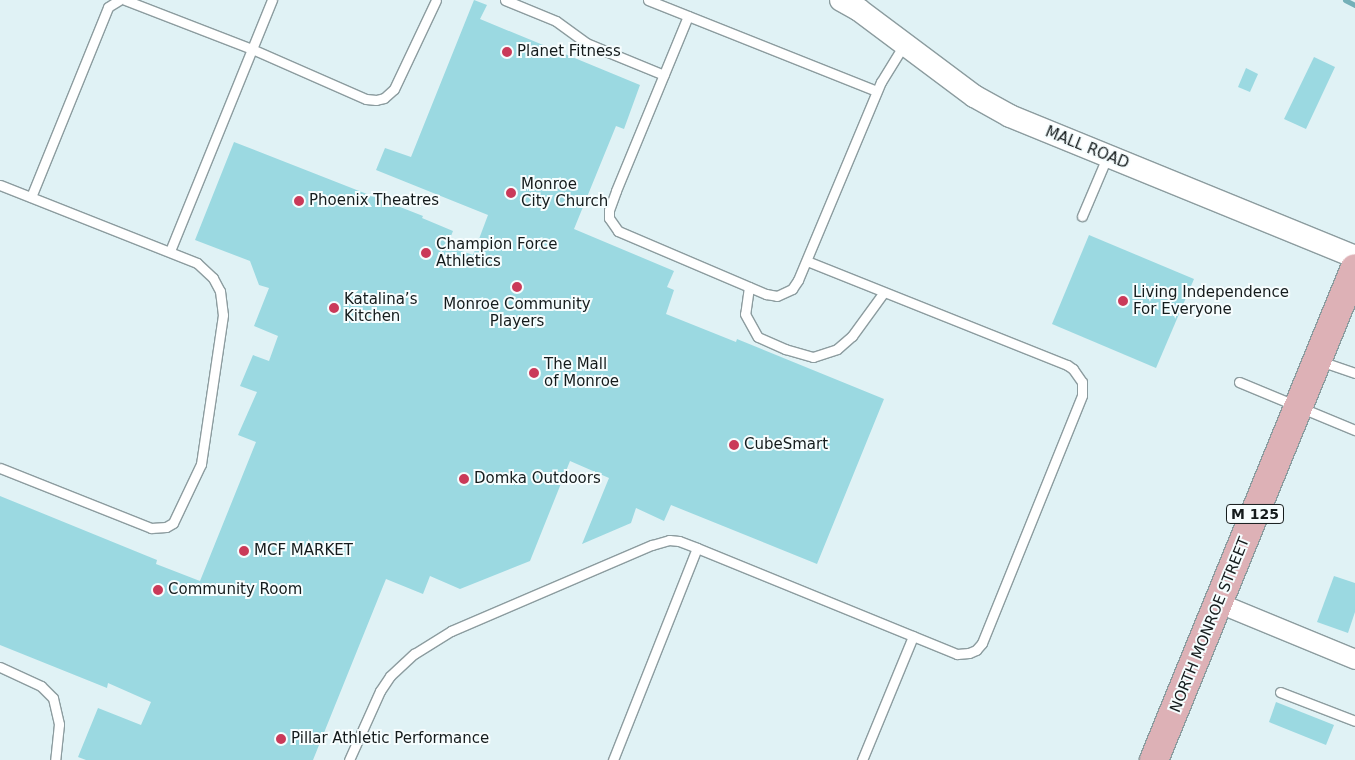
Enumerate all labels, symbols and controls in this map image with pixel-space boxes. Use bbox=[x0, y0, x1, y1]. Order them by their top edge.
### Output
place label: Planet Fitness bbox=[517, 43, 621, 61]
marker: Planet Fitness bbox=[501, 46, 513, 58]
street label: MALL ROAD bbox=[1043, 123, 1131, 173]
place label: Monroe City Church bbox=[521, 175, 608, 210]
marker: Monroe City Church bbox=[505, 187, 517, 199]
place label: Phoenix Theatres bbox=[309, 192, 439, 210]
marker: Phoenix Theatres bbox=[293, 195, 305, 207]
place label: Champion Force Athletics bbox=[436, 235, 558, 270]
marker: Champion Force Athletics bbox=[420, 247, 432, 259]
marker: Monroe Community Players bbox=[511, 281, 523, 293]
place label: Living Independence For Everyone bbox=[1133, 283, 1289, 318]
place label: Katalina’s Kitchen bbox=[344, 290, 417, 325]
place label: Monroe Community Players bbox=[443, 295, 591, 330]
marker: Living Independence For Everyone bbox=[1117, 295, 1129, 307]
marker: Katalina’s Kitchen bbox=[328, 302, 340, 314]
place label: The Mall of Monroe bbox=[544, 355, 619, 390]
marker: The Mall of Monroe bbox=[528, 367, 540, 379]
place label: CubeSmart bbox=[744, 436, 828, 454]
marker: CubeSmart bbox=[728, 439, 740, 451]
place label: Domka Outdoors bbox=[474, 470, 601, 488]
marker: Domka Outdoors bbox=[458, 473, 470, 485]
road number: M 125 bbox=[1225, 502, 1285, 526]
street label: NORTH MONROE STREET bbox=[1167, 535, 1253, 715]
place label: MCF MARKET bbox=[254, 542, 353, 560]
marker: MCF MARKET bbox=[238, 545, 250, 557]
place label: Community Room bbox=[168, 581, 302, 599]
marker: Community Room bbox=[152, 584, 164, 596]
place label: Pillar Athletic Performance bbox=[291, 730, 489, 748]
marker: Pillar Athletic Performance bbox=[275, 733, 287, 745]

